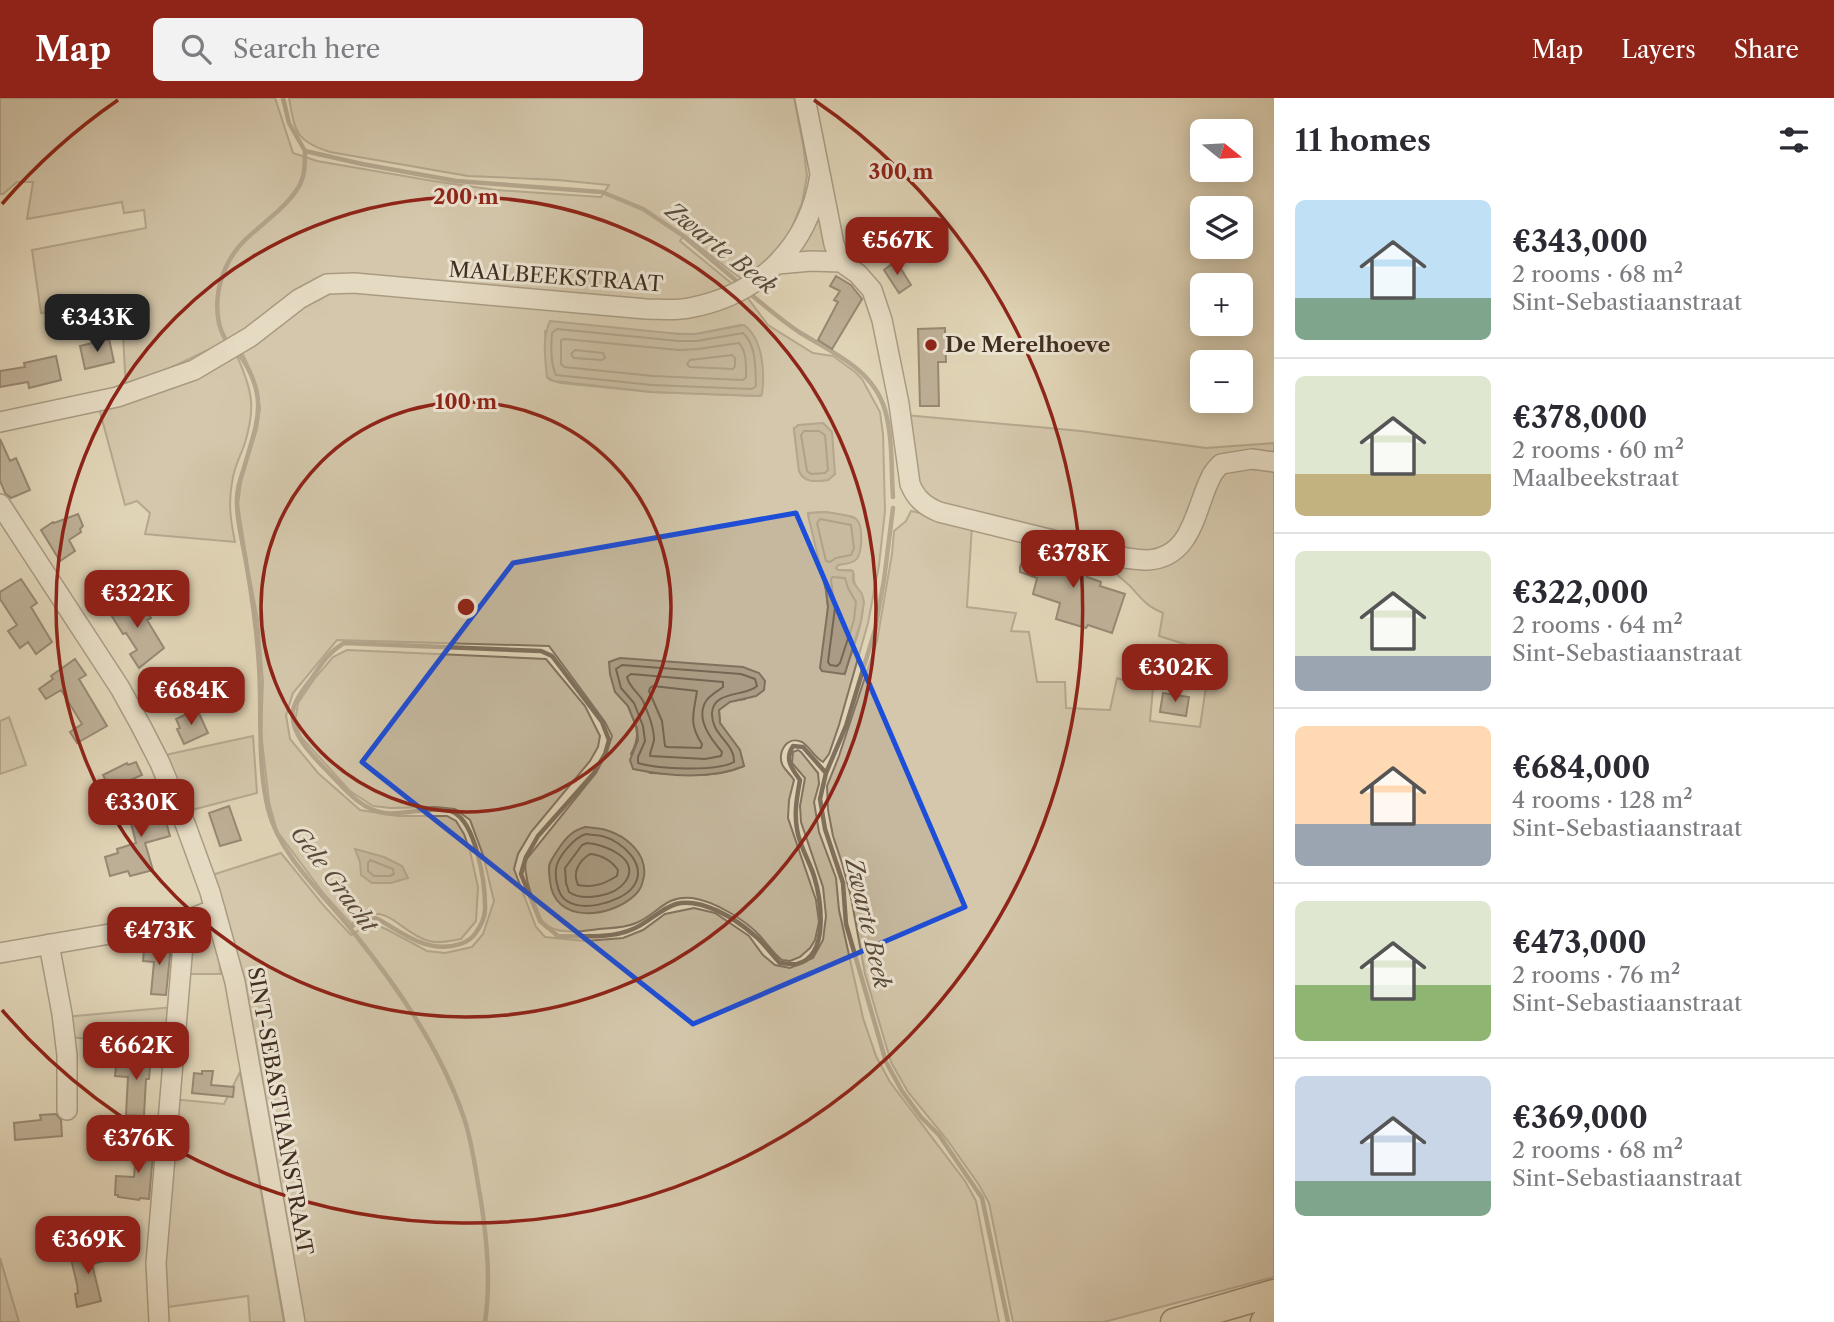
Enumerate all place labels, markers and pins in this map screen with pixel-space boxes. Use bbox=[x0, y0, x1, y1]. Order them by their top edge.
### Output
pin: €567K bbox=[848, 218, 946, 277]
pin: €343K bbox=[48, 294, 146, 354]
place label: De Merelhoeve bbox=[945, 332, 1110, 357]
marker: De Merelhoeve bbox=[923, 337, 939, 353]
pin: €378K bbox=[1024, 531, 1122, 590]
pin: €322K bbox=[88, 570, 186, 630]
centre of rings bbox=[454, 595, 478, 619]
pin: €302K bbox=[1126, 644, 1224, 704]
pin: €684K bbox=[142, 668, 240, 727]
pin: €330K bbox=[92, 780, 190, 839]
pin: €473K bbox=[110, 908, 208, 967]
pin: €662K bbox=[87, 1023, 185, 1082]
pin: €376K bbox=[89, 1116, 187, 1175]
pin: €369K bbox=[39, 1216, 137, 1276]

